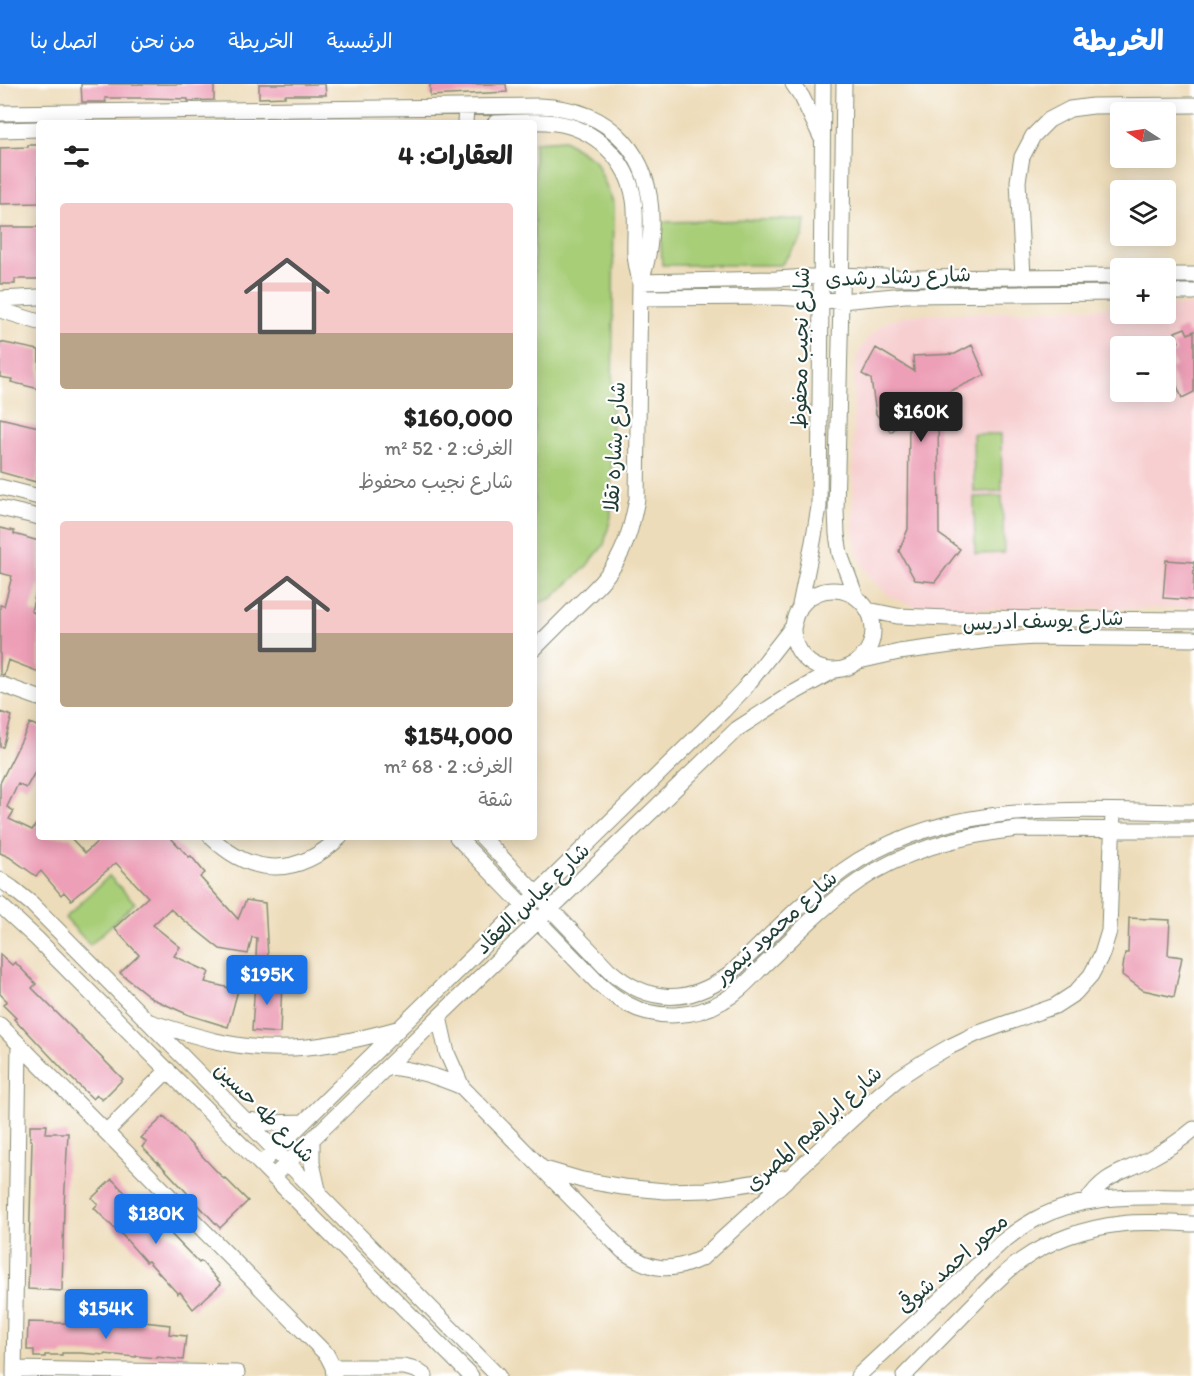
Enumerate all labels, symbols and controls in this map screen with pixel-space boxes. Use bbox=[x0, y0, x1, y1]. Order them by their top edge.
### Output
text: الخريطة bbox=[1073, 23, 1164, 57]
text: اتصل بنا bbox=[30, 28, 98, 53]
text: من نحن bbox=[131, 28, 195, 53]
text: الخريطة bbox=[228, 28, 294, 53]
text: الرئيسية bbox=[327, 28, 393, 53]
north arrow bbox=[1110, 102, 1176, 168]
map controls bbox=[1110, 102, 1176, 402]
text: العقارات: 4 bbox=[398, 139, 513, 171]
icon: filters bbox=[60, 140, 93, 173]
button: layers bbox=[1110, 180, 1176, 246]
icon: home bbox=[233, 242, 341, 350]
button: + bbox=[1110, 258, 1176, 324]
street label: شارع رشاد رشدى bbox=[825, 261, 971, 294]
street label: شارع نجيب محفوظ bbox=[786, 267, 817, 429]
button: − bbox=[1110, 336, 1176, 402]
street label: شارع بشاره تقلا bbox=[598, 381, 633, 513]
pin: $160K bbox=[879, 392, 963, 443]
text: $160K bbox=[893, 399, 949, 423]
text: $160,000 bbox=[404, 401, 513, 433]
text: الغرف: 2 · 52 m² bbox=[385, 436, 513, 460]
text: شارع نجيب محفوظ bbox=[358, 469, 513, 493]
icon: home bbox=[233, 560, 341, 668]
street label: شارع يوسف ادريس bbox=[962, 605, 1124, 638]
text: $154,000 bbox=[404, 719, 513, 751]
text: الغرف: 2 · 68 m² bbox=[384, 754, 513, 778]
text: شقة bbox=[478, 787, 513, 811]
street label: شارع عباس العقاد bbox=[470, 837, 596, 961]
street label: شارع محمود تيمور bbox=[707, 865, 844, 992]
pin: $195K bbox=[225, 955, 309, 1006]
text: $195K bbox=[240, 962, 294, 986]
street label: شارع طه حسين bbox=[207, 1057, 320, 1170]
street label: شارع ابراهيم المصرى bbox=[739, 1060, 889, 1199]
pin: $180K bbox=[114, 1194, 198, 1245]
text: $180K bbox=[128, 1201, 184, 1225]
street label: محور احمد شوقى bbox=[891, 1208, 1013, 1319]
pin: $154K bbox=[64, 1289, 148, 1340]
text: $154K bbox=[79, 1296, 133, 1320]

